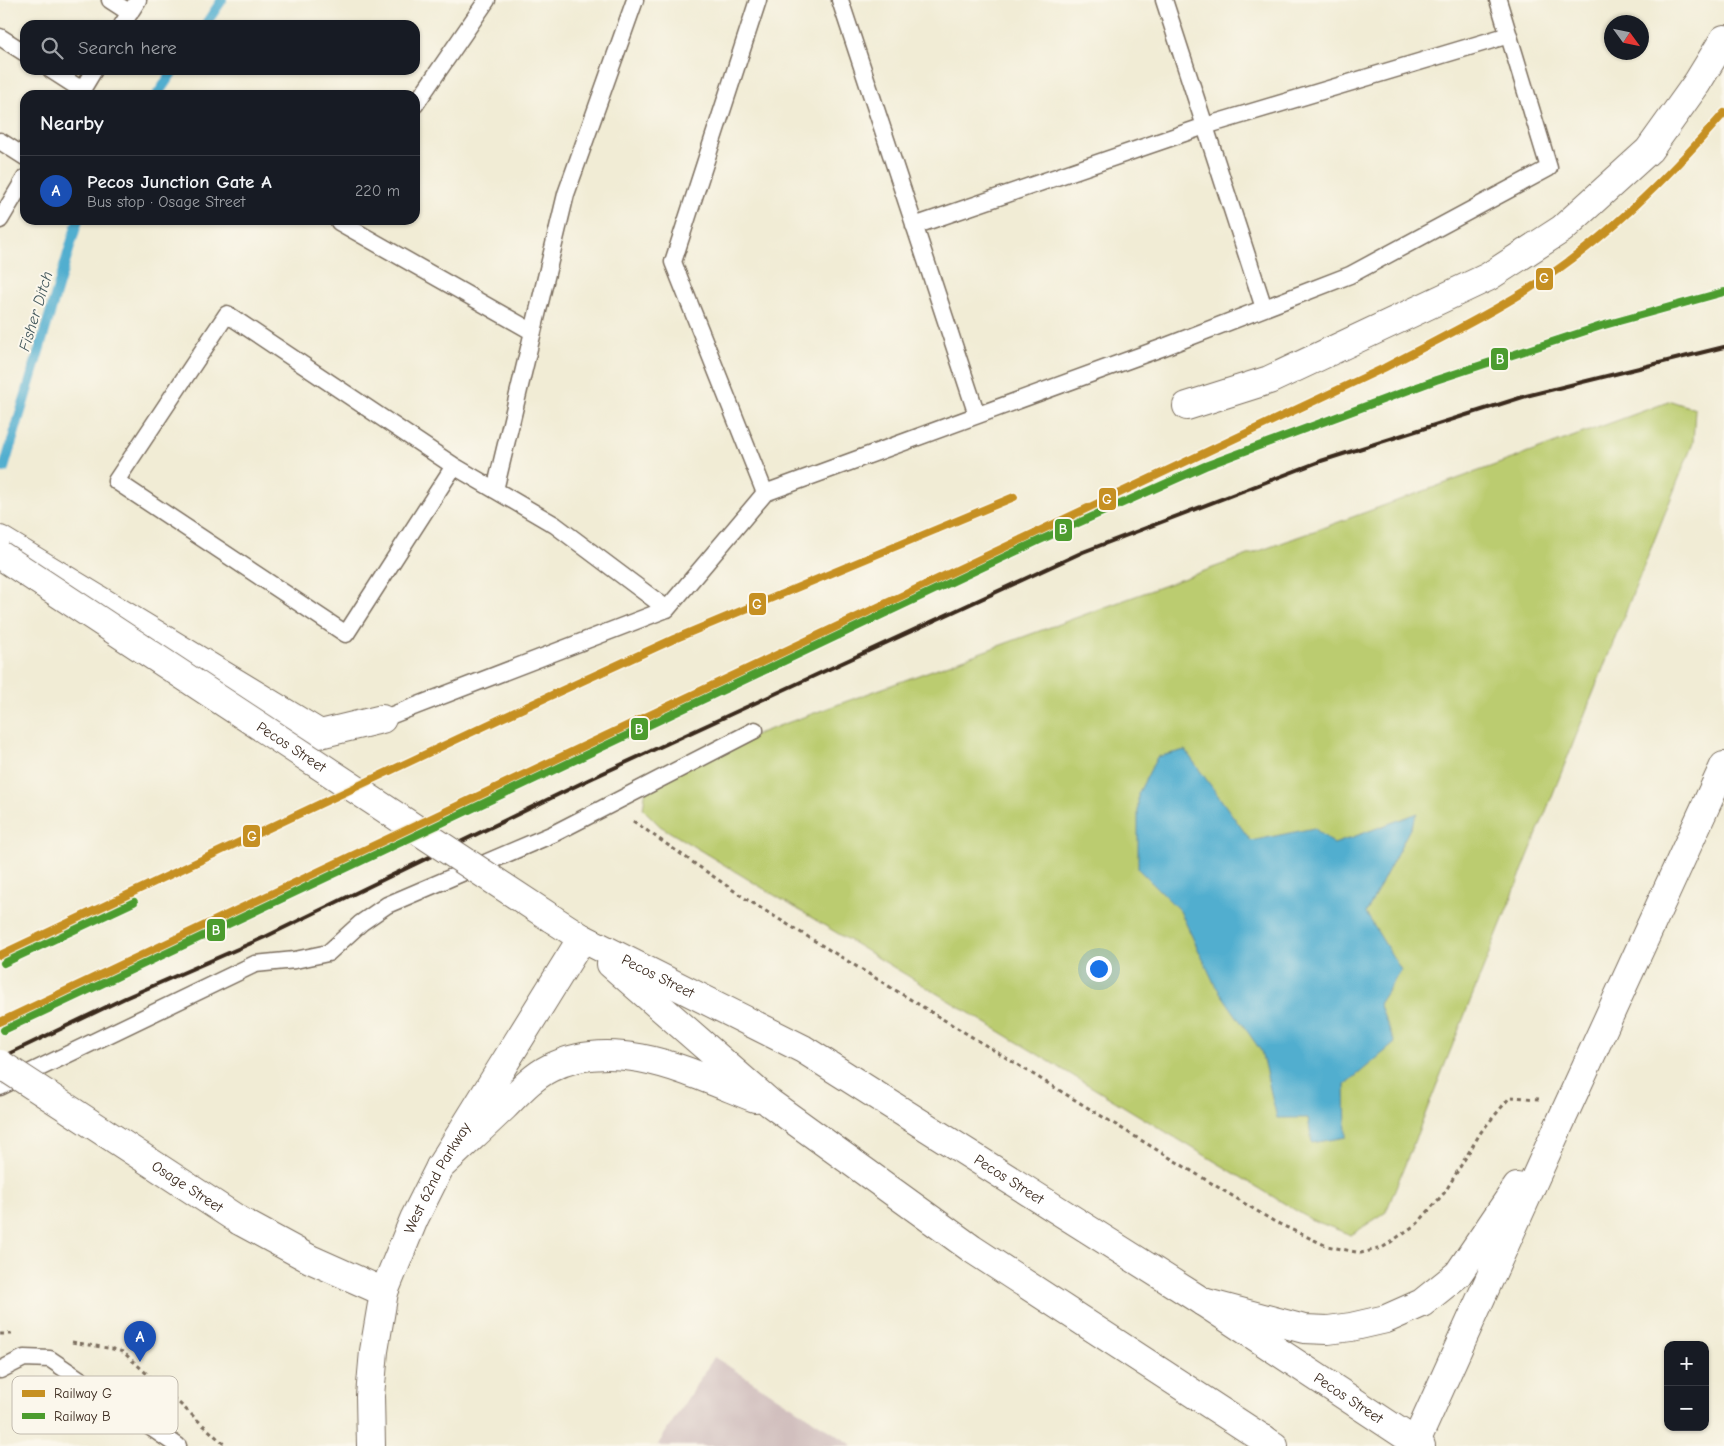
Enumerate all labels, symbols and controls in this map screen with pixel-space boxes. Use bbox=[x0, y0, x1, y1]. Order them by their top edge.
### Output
north arrow bbox=[1604, 15, 1649, 60]
search box bbox=[20, 20, 420, 75]
icon: search bbox=[38, 34, 66, 62]
text: Search here bbox=[78, 37, 177, 59]
text: Nearby bbox=[40, 111, 104, 135]
text: Pecos Junction Gate A bbox=[87, 171, 272, 193]
text: A bbox=[52, 182, 60, 200]
text: 220 m bbox=[355, 182, 400, 200]
text: Bus stop · Osage Street bbox=[87, 193, 245, 211]
line badge: G bbox=[1535, 267, 1554, 291]
water label: Fisher Ditch bbox=[15, 269, 57, 353]
text: G bbox=[1539, 270, 1549, 287]
line badge: B bbox=[1490, 347, 1509, 371]
text: B bbox=[1496, 351, 1505, 368]
line badge: G bbox=[1098, 487, 1117, 511]
text: G bbox=[1102, 491, 1112, 508]
line badge: B bbox=[1054, 518, 1073, 542]
text: B bbox=[1059, 521, 1068, 538]
line badge: G bbox=[748, 592, 767, 616]
text: G bbox=[752, 596, 762, 613]
line badge: B bbox=[630, 717, 649, 741]
street label: Pecos Street bbox=[253, 718, 330, 777]
text: B bbox=[635, 721, 644, 738]
line badge: G bbox=[242, 824, 261, 848]
text: G bbox=[247, 828, 257, 845]
line badge: B bbox=[206, 918, 226, 942]
text: B bbox=[212, 922, 221, 939]
street label: Pecos Street bbox=[619, 950, 698, 1002]
your location bbox=[1086, 956, 1112, 982]
street label: West 62nd Parkway bbox=[400, 1119, 475, 1236]
street label: Pecos Street bbox=[971, 1151, 1048, 1208]
street label: Osage Street bbox=[148, 1157, 227, 1217]
pin: A bbox=[124, 1321, 156, 1362]
map controls bbox=[1664, 1341, 1709, 1431]
button: + bbox=[1664, 1341, 1709, 1386]
street label: Pecos Street bbox=[1311, 1369, 1387, 1428]
legend bbox=[12, 1376, 178, 1434]
text: Railway G bbox=[54, 1385, 112, 1402]
button: − bbox=[1664, 1386, 1709, 1431]
text: Railway B bbox=[54, 1408, 111, 1425]

